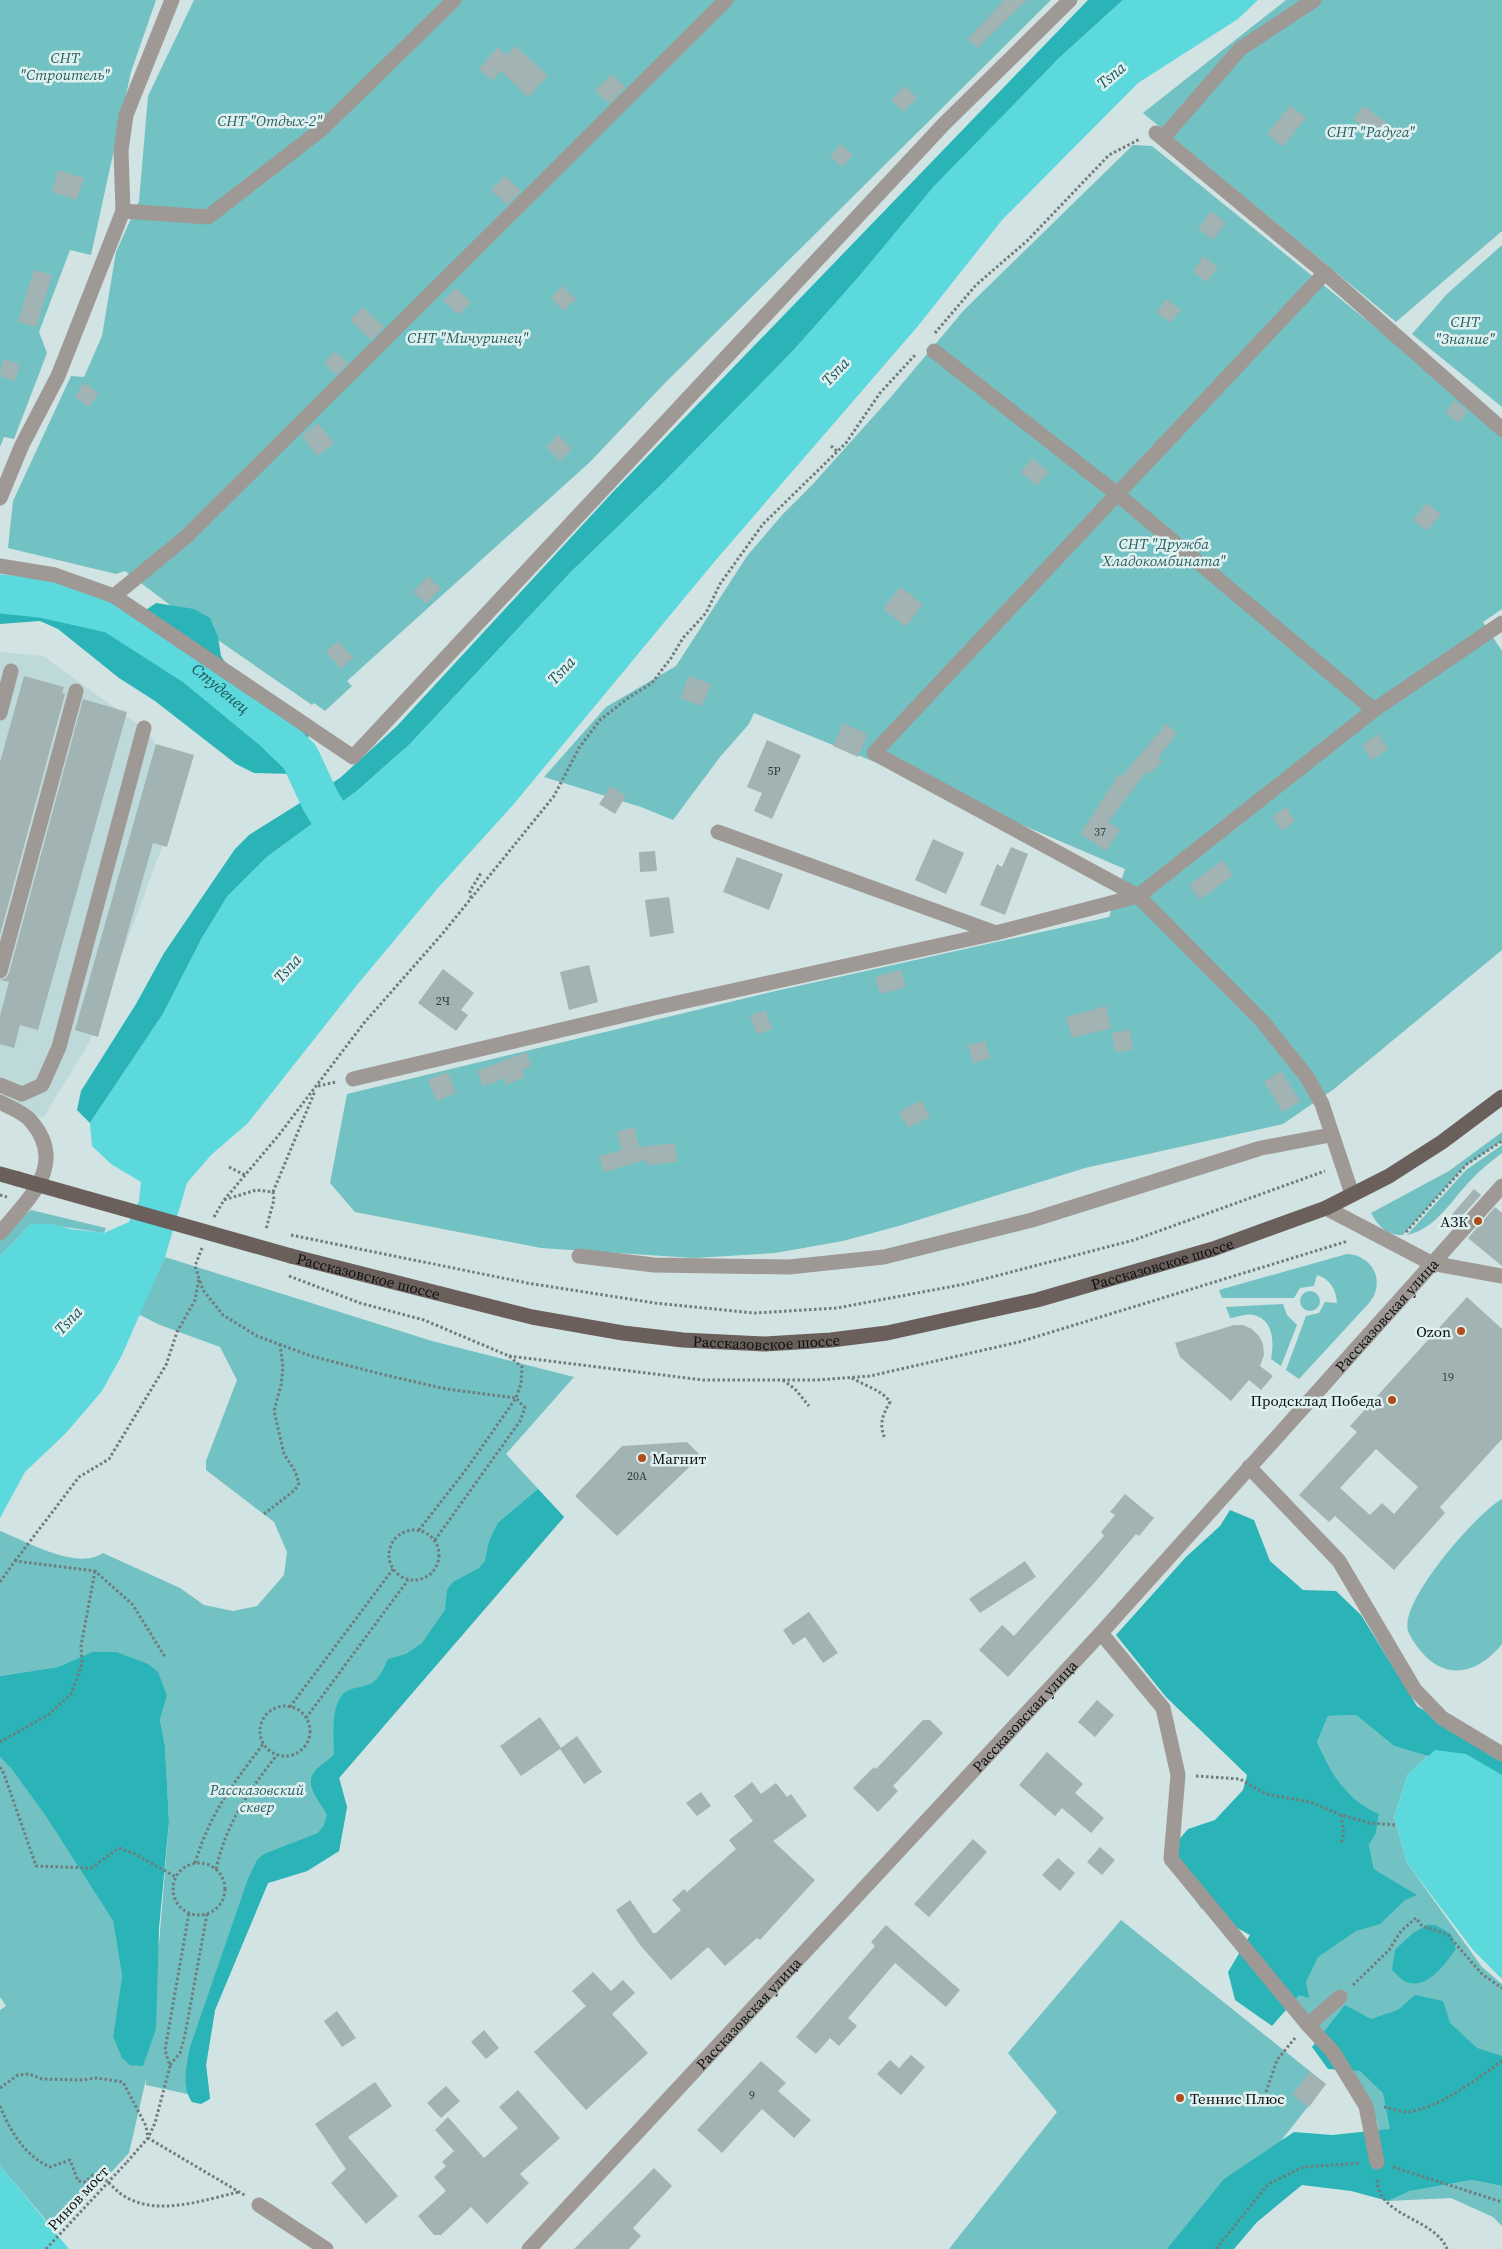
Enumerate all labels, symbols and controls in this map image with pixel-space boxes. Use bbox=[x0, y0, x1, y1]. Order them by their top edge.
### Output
park label: СНТ "Строитель" bbox=[20, 47, 111, 85]
water label: Tsna bbox=[1092, 56, 1131, 94]
park label: СНТ "Отдых-2" bbox=[217, 110, 323, 131]
park label: СНТ "Радуга" bbox=[1327, 121, 1416, 142]
park label: СНТ "Знание" bbox=[1435, 311, 1496, 349]
park label: СНТ "Мичуринец" bbox=[407, 327, 529, 348]
water label: Tsna bbox=[816, 351, 854, 390]
park label: СНТ "Дружба Хладокомбината" bbox=[1101, 533, 1227, 571]
water label: Tsna bbox=[542, 650, 580, 689]
water label: Студенец bbox=[187, 658, 255, 719]
house number: 5Р bbox=[767, 763, 781, 779]
house number: 37 bbox=[1094, 824, 1106, 840]
water label: Tsna bbox=[268, 948, 306, 987]
house number: 2Ч bbox=[436, 993, 450, 1009]
place label: АЗК bbox=[1440, 1211, 1468, 1232]
marker: АЗК bbox=[1472, 1215, 1484, 1227]
street label: Рассказовское шоссе bbox=[1089, 1232, 1236, 1294]
street label: Рассказовское шоссе bbox=[295, 1247, 443, 1304]
street label: Рассказовская улица bbox=[1330, 1253, 1443, 1376]
water label: Tsna bbox=[49, 1300, 87, 1339]
place label: Ozon bbox=[1416, 1321, 1451, 1342]
marker: Ozon bbox=[1455, 1325, 1467, 1337]
street label: Рассказовское шоссе bbox=[692, 1328, 842, 1355]
house number: 19 bbox=[1442, 1369, 1454, 1385]
place label: Продсклад Победа bbox=[1251, 1390, 1382, 1411]
marker: Продсклад Победа bbox=[1386, 1394, 1398, 1406]
place label: Магнит bbox=[652, 1448, 707, 1469]
marker: Магнит bbox=[636, 1452, 648, 1464]
house number: 20А bbox=[627, 1468, 647, 1484]
street label: Рассказовская улица bbox=[967, 1655, 1082, 1776]
park label: Рассказовский сквер bbox=[209, 1779, 305, 1817]
street label: Рассказовская улица bbox=[691, 1952, 806, 2074]
house number: 9 bbox=[749, 2087, 755, 2103]
place label: Теннис Плюс bbox=[1190, 2088, 1285, 2109]
marker: Теннис Плюс bbox=[1174, 2092, 1186, 2104]
street label: Ринов мост bbox=[42, 2161, 114, 2235]

